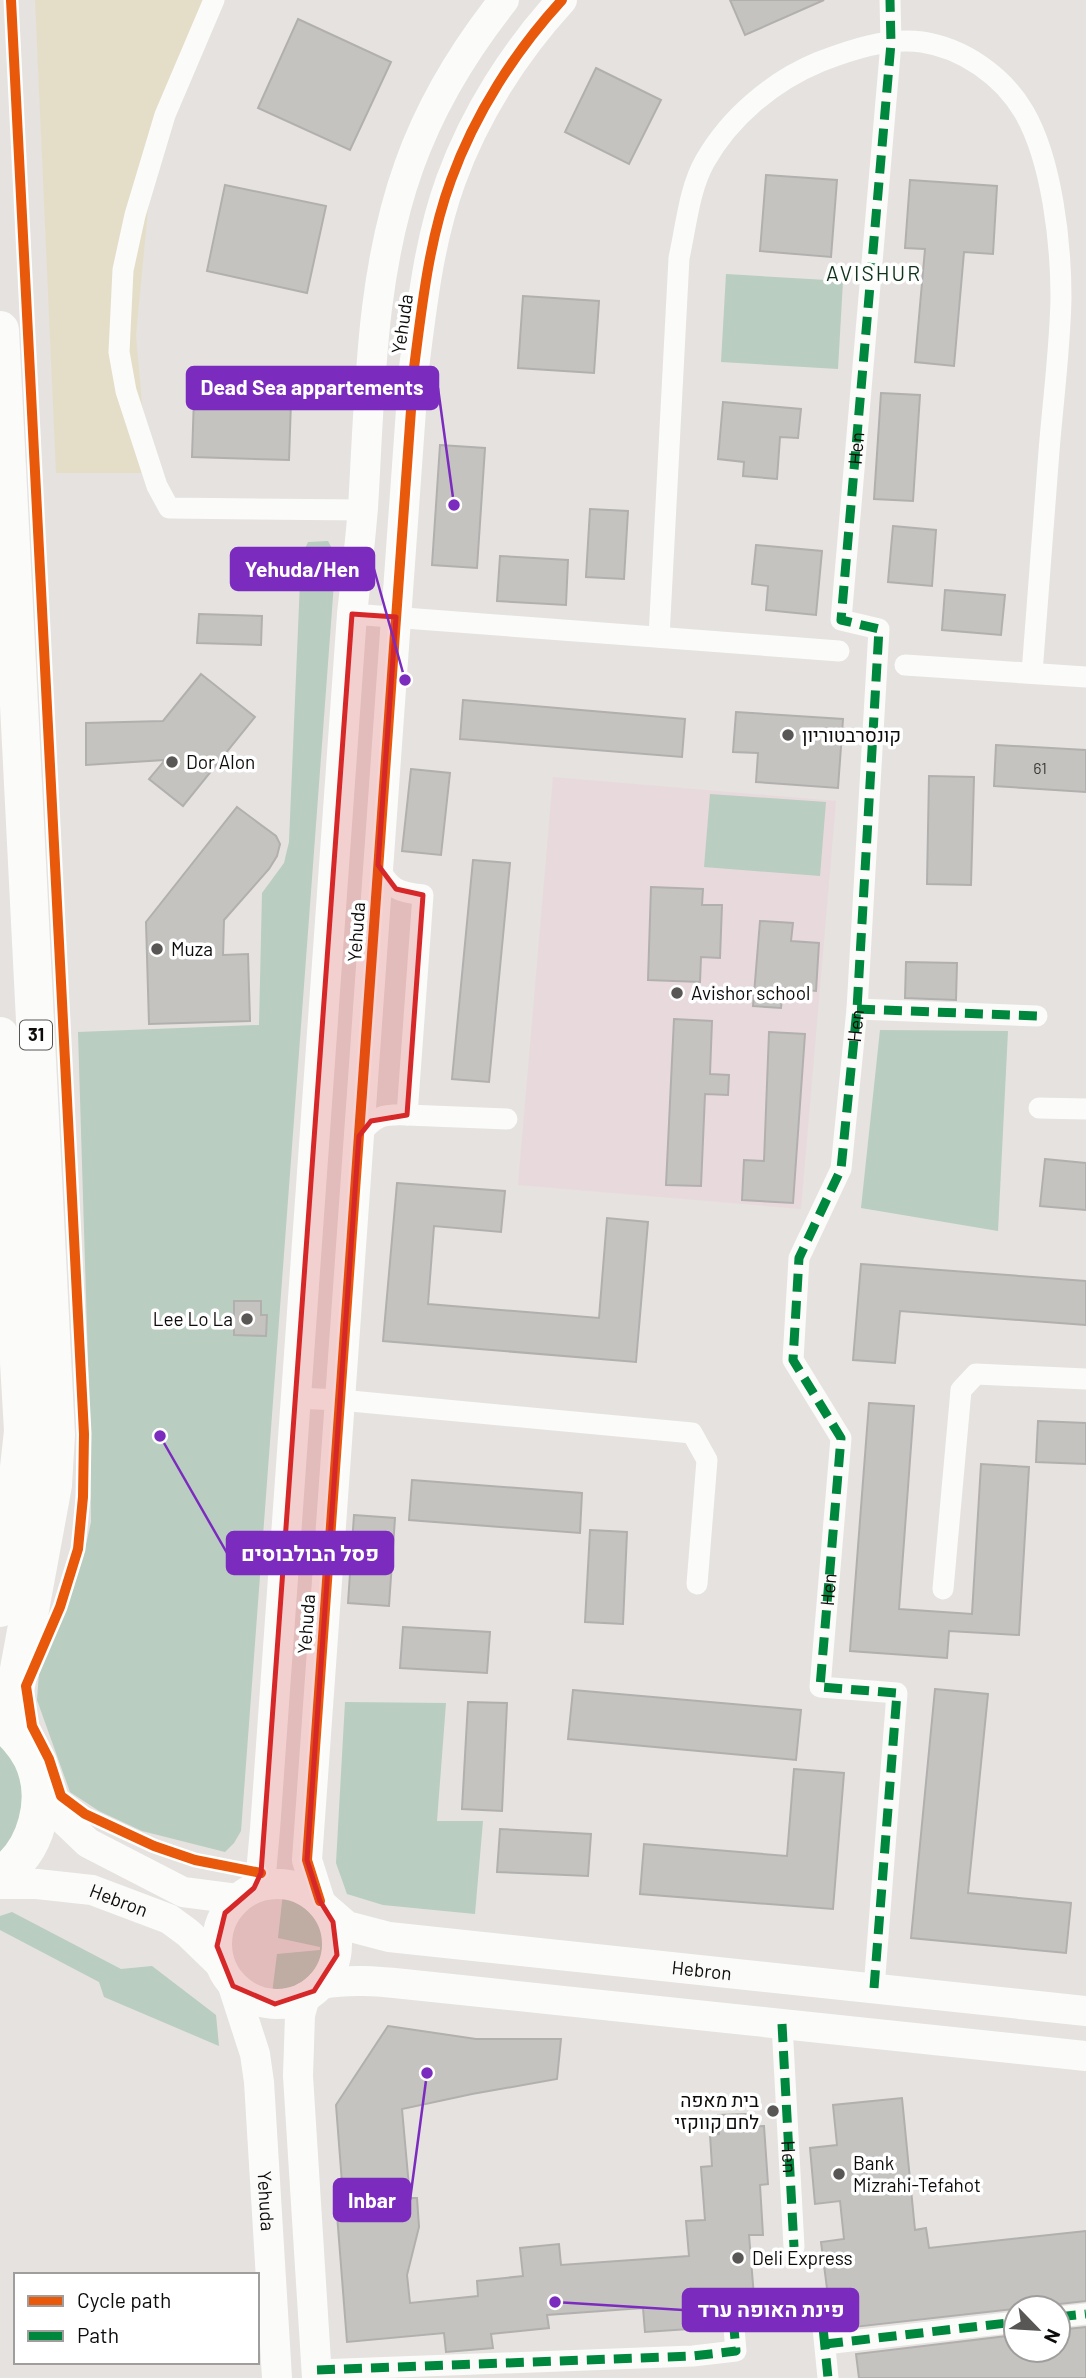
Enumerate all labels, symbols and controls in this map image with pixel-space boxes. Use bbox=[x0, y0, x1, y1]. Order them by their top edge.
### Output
district label: AVISHUR bbox=[826, 260, 922, 285]
street label: Yehuda bbox=[386, 293, 417, 355]
callout: Dead Sea appartements bbox=[187, 367, 438, 409]
text: Dead Sea appartements bbox=[200, 374, 424, 399]
street label: Hen bbox=[843, 431, 868, 466]
callout: Yehuda/Hen bbox=[231, 548, 374, 590]
text: Yehuda/Hen bbox=[245, 556, 359, 581]
place label: קונסרבטוריון bbox=[802, 723, 901, 746]
marker: קונסרבטוריון bbox=[780, 727, 796, 743]
place label: Dor Alon bbox=[186, 750, 255, 773]
marker: Dor Alon bbox=[164, 754, 180, 770]
house number: 61 bbox=[1033, 758, 1047, 777]
street label: Yehuda bbox=[342, 901, 369, 963]
place label: Muza bbox=[171, 937, 213, 960]
marker: Muza bbox=[149, 941, 165, 957]
place label: Avishor school bbox=[691, 981, 810, 1004]
marker: Avishor school bbox=[669, 985, 685, 1001]
street label: Hen bbox=[842, 1008, 868, 1043]
road number: 31 bbox=[20, 1020, 52, 1050]
place label: Lee Lo La bbox=[153, 1307, 233, 1330]
marker: Lee Lo La bbox=[239, 1311, 255, 1327]
callout: פסל הבולבוסים bbox=[227, 1532, 393, 1574]
text: פסל הבולבוסים bbox=[241, 1540, 379, 1565]
street label: Hen bbox=[815, 1572, 841, 1607]
street label: Yehuda bbox=[292, 1593, 319, 1655]
street label: Hebron bbox=[87, 1878, 151, 1921]
street label: Hebron bbox=[671, 1955, 733, 1984]
place label: בית מאפה לחם קווקזי bbox=[675, 2088, 759, 2133]
marker: בית מאפה לחם קווקזי bbox=[765, 2103, 781, 2119]
street label: Hen bbox=[777, 2140, 802, 2174]
place label: Bank Mizrahi-Tefahot bbox=[853, 2151, 981, 2196]
marker: Bank Mizrahi-Tefahot bbox=[831, 2166, 847, 2182]
street label: Yehuda bbox=[253, 2170, 280, 2232]
callout: Inbar bbox=[334, 2179, 410, 2221]
text: Inbar bbox=[348, 2187, 396, 2212]
place label: Deli Express bbox=[752, 2246, 853, 2269]
marker: Deli Express bbox=[730, 2250, 746, 2266]
legend bbox=[14, 2273, 259, 2364]
text: Cycle path bbox=[77, 2287, 171, 2312]
callout: פינת האופה ערד bbox=[683, 2289, 858, 2331]
north arrow bbox=[1002, 2294, 1072, 2364]
text: פינת האופה ערד bbox=[697, 2296, 845, 2321]
text: Path bbox=[77, 2322, 119, 2347]
text: N bbox=[1040, 2326, 1066, 2347]

